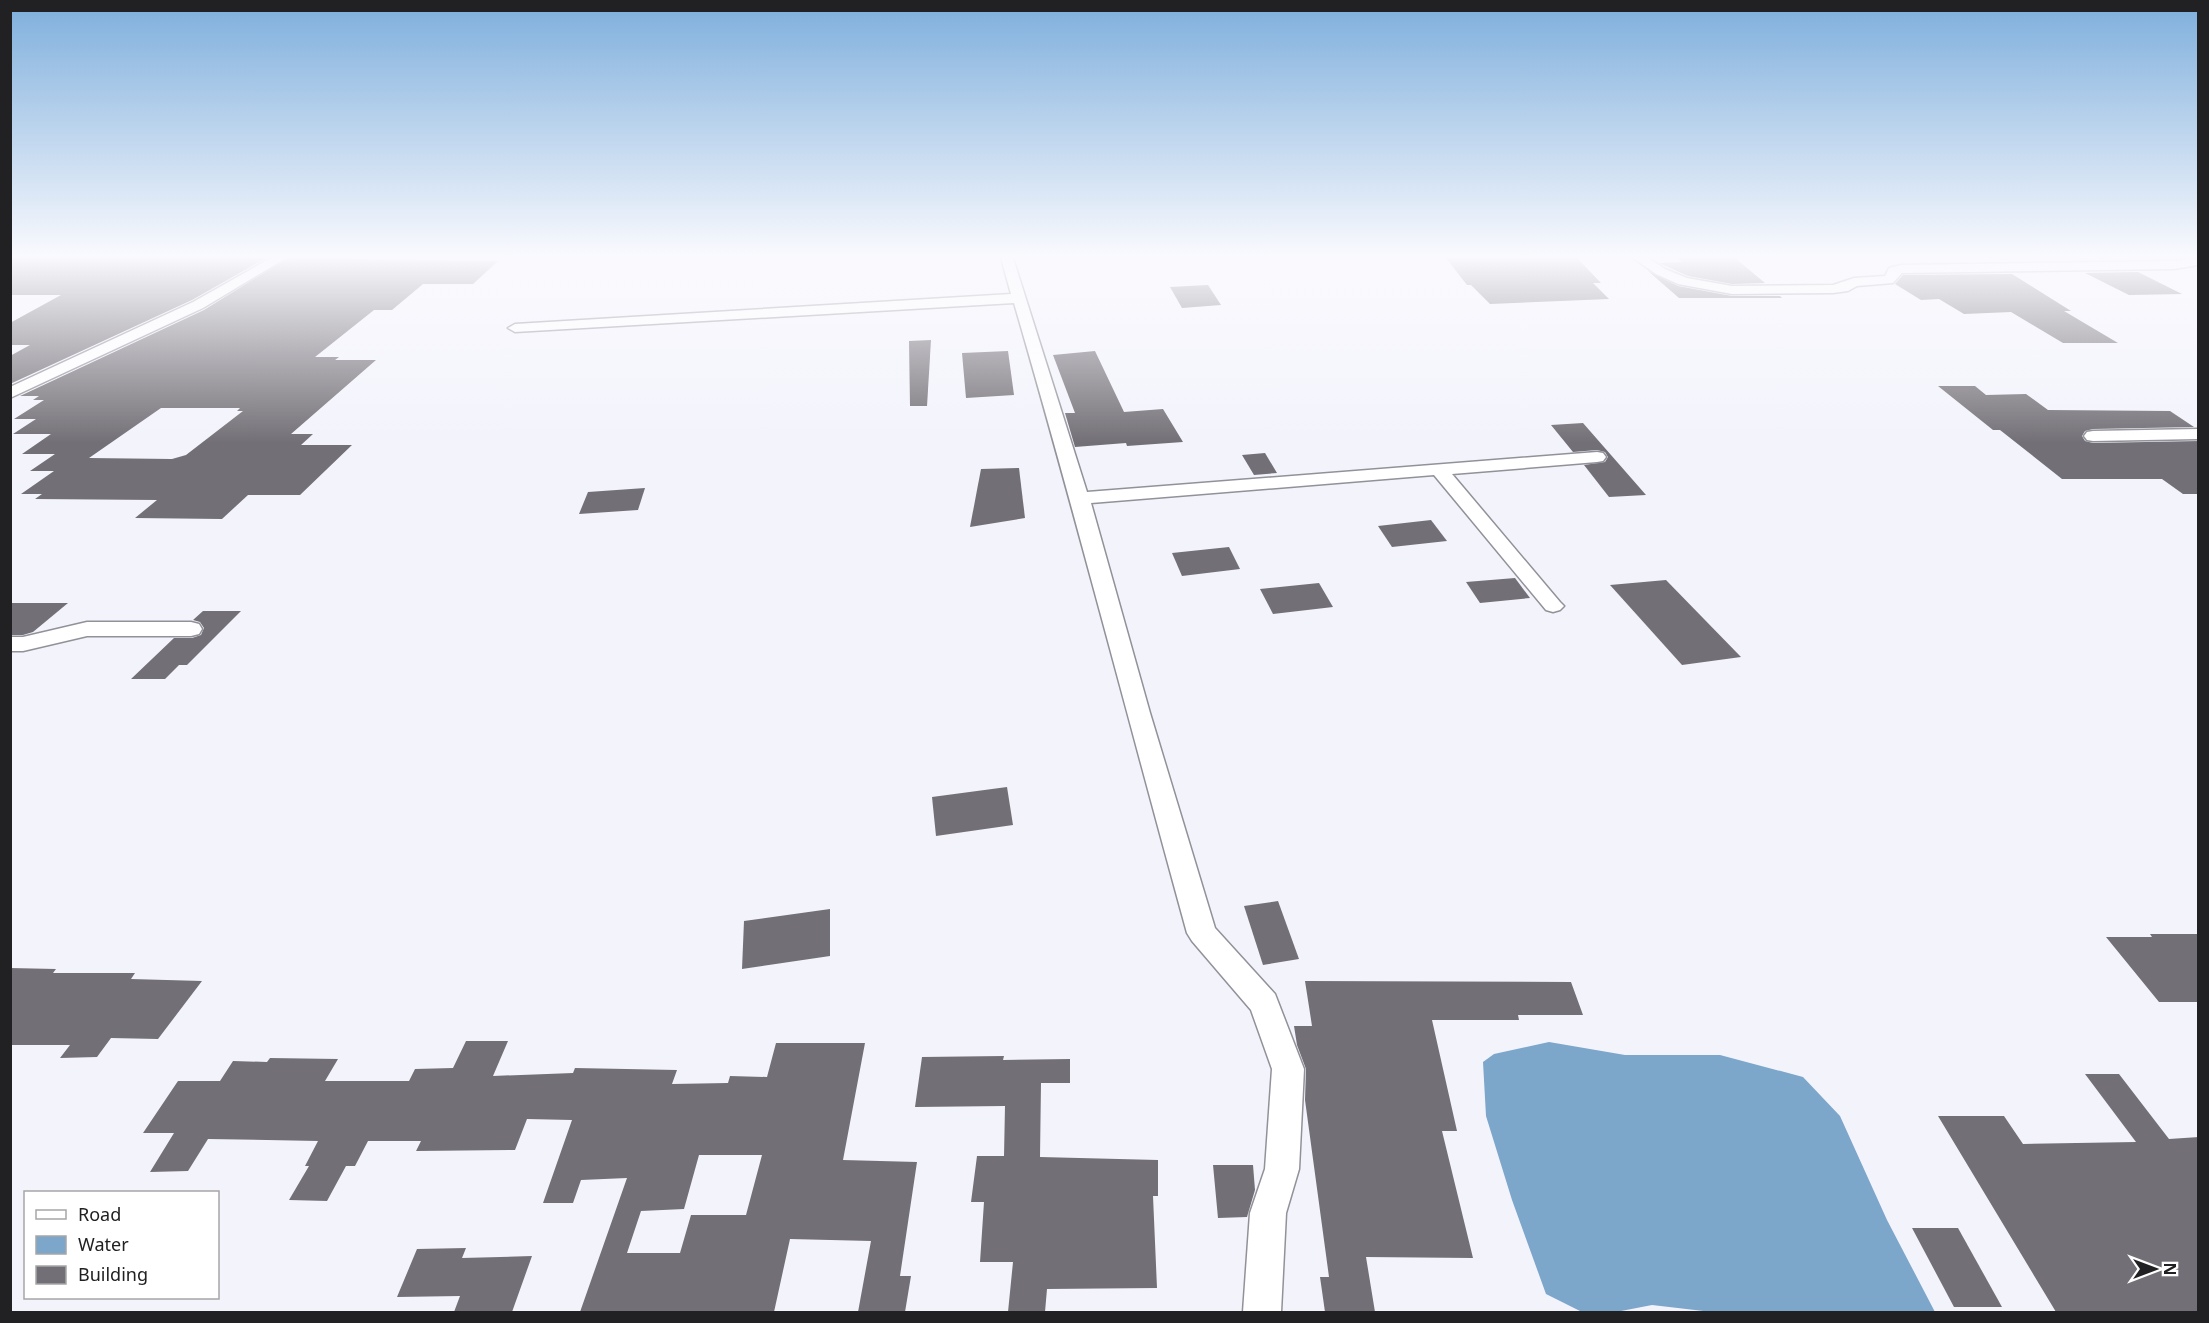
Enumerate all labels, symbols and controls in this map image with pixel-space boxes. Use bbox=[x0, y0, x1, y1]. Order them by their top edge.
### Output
legend bbox=[24, 1191, 219, 1299]
text: Road bbox=[78, 1202, 121, 1226]
text: Water bbox=[78, 1232, 129, 1256]
north arrow bbox=[2125, 1239, 2185, 1299]
text: Building bbox=[78, 1262, 148, 1286]
text: N bbox=[2159, 1262, 2181, 1276]

